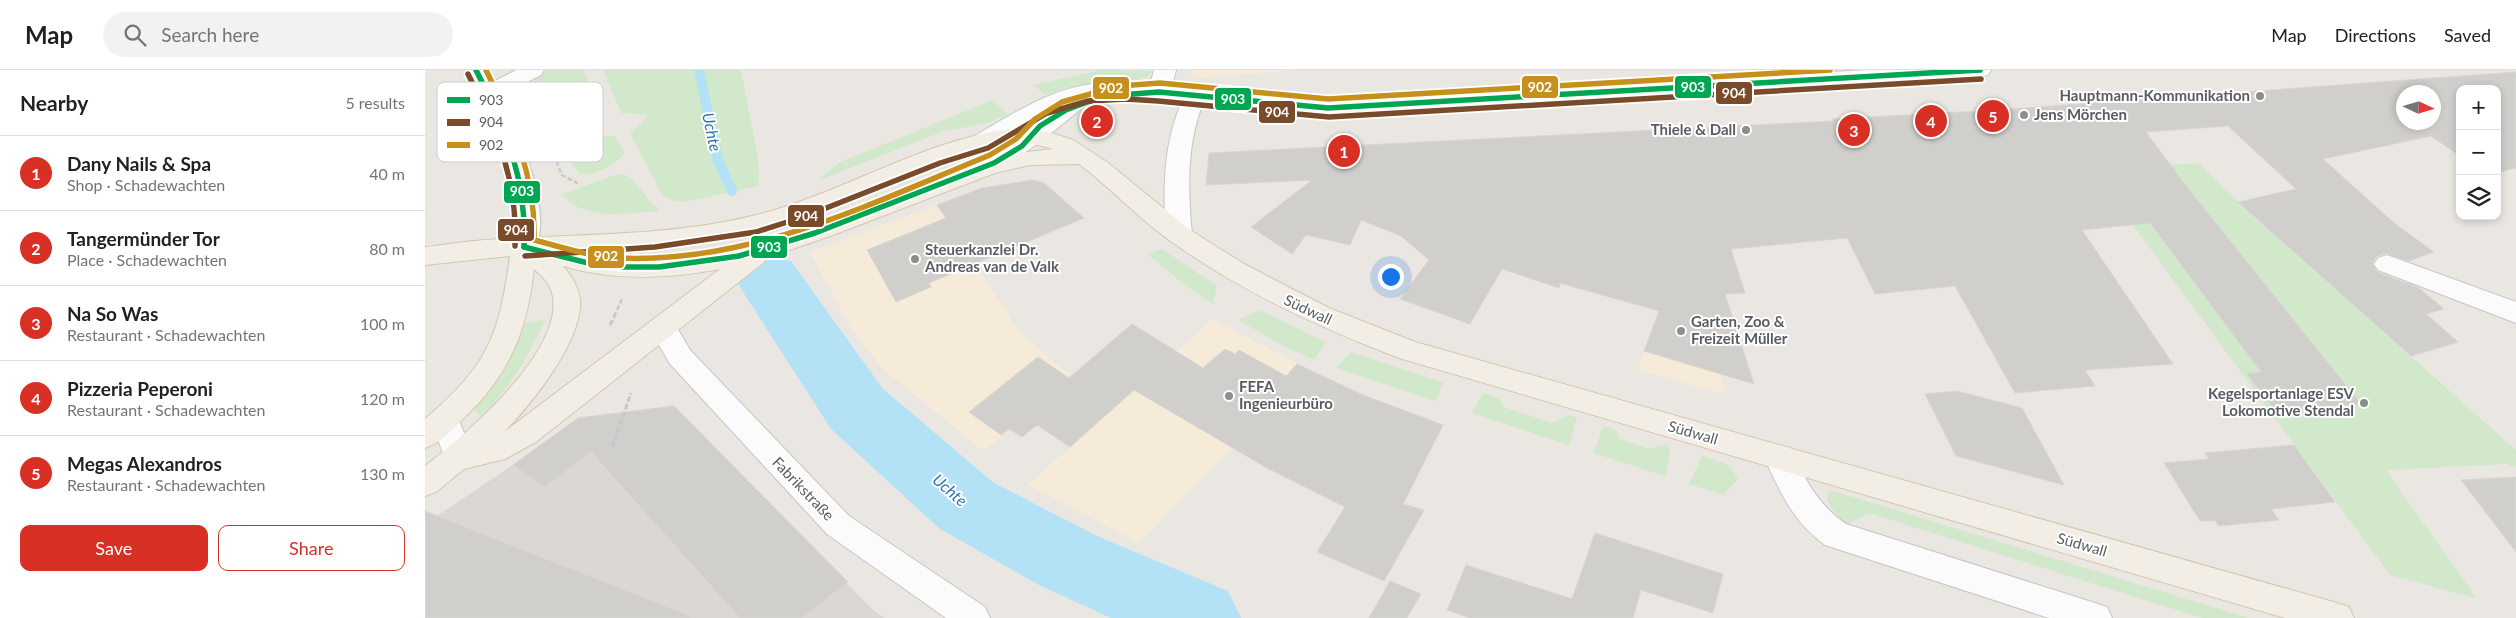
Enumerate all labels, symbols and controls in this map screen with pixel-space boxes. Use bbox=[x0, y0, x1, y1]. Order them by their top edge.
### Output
search box bbox=[103, 12, 453, 57]
text: Map bbox=[25, 20, 73, 49]
icon: search bbox=[121, 21, 149, 49]
text: Search here bbox=[161, 23, 259, 46]
text: Map bbox=[2271, 24, 2307, 46]
text: Directions bbox=[2335, 24, 2416, 46]
text: Saved bbox=[2444, 24, 2491, 46]
line badge: 902 bbox=[1521, 75, 1559, 99]
line badge: 903 bbox=[1674, 75, 1712, 99]
line badge: 902 bbox=[1092, 76, 1130, 100]
text: 902 bbox=[1528, 78, 1552, 95]
text: 903 bbox=[1681, 78, 1705, 95]
text: 902 bbox=[1099, 79, 1123, 96]
line badge: 904 bbox=[1715, 81, 1753, 105]
legend bbox=[437, 82, 603, 162]
text: 904 bbox=[1722, 84, 1746, 101]
north arrow bbox=[2396, 85, 2441, 130]
map controls bbox=[2456, 85, 2501, 220]
button: + bbox=[2456, 85, 2501, 130]
place label: Hauptmann-Kommunikation bbox=[2059, 86, 2250, 104]
line badge: 903 bbox=[1214, 87, 1252, 111]
text: Nearby bbox=[20, 90, 88, 115]
text: 903 bbox=[1221, 90, 1245, 107]
marker: Hauptmann-Kommunikation bbox=[2254, 90, 2266, 102]
text: 903 bbox=[479, 91, 503, 108]
text: 5 results bbox=[345, 93, 405, 112]
pin: 5 bbox=[1977, 97, 2009, 135]
line badge: 904 bbox=[1258, 100, 1296, 124]
pin: 2 bbox=[1081, 102, 1113, 140]
pin: 4 bbox=[1915, 102, 1947, 140]
text: 904 bbox=[1265, 103, 1289, 120]
place label: Jens Mörchen bbox=[2034, 105, 2127, 123]
marker: Jens Mörchen bbox=[2018, 109, 2030, 121]
water label: Uchte bbox=[699, 111, 726, 154]
pin: 3 bbox=[1838, 111, 1870, 149]
text: 904 bbox=[479, 113, 503, 130]
place label: Thiele & Dall bbox=[1651, 120, 1736, 138]
marker: Thiele & Dall bbox=[1740, 124, 1752, 136]
button: − bbox=[2456, 130, 2501, 175]
pin: 1 bbox=[1328, 132, 1360, 170]
text: 902 bbox=[479, 136, 503, 153]
text: Dany Nails & Spa bbox=[67, 152, 211, 175]
text: 1 bbox=[31, 164, 41, 183]
text: 40 m bbox=[369, 164, 405, 183]
text: Shop · Schadewachten bbox=[67, 175, 225, 194]
button: layers bbox=[2456, 175, 2501, 220]
line badge: 903 bbox=[503, 180, 541, 204]
text: 903 bbox=[510, 182, 534, 199]
line badge: 904 bbox=[787, 204, 825, 228]
text: 904 bbox=[794, 207, 818, 224]
line badge: 904 bbox=[497, 218, 535, 242]
text: 904 bbox=[504, 221, 528, 238]
text: Tangermünder Tor bbox=[67, 227, 220, 250]
line badge: 903 bbox=[750, 235, 788, 259]
text: 903 bbox=[757, 238, 781, 255]
text: 2 bbox=[31, 239, 41, 258]
text: 80 m bbox=[369, 239, 405, 258]
place label: Steuerkanzlei Dr. Andreas van de Valk bbox=[924, 240, 1060, 275]
line badge: 902 bbox=[587, 245, 625, 269]
text: 902 bbox=[594, 247, 618, 264]
text: Place · Schadewachten bbox=[67, 250, 227, 269]
marker: Steuerkanzlei Dr. Andreas van de Valk bbox=[909, 253, 921, 265]
your location bbox=[1378, 264, 1404, 290]
street label: Südwall bbox=[1282, 290, 1335, 328]
text: Na So Was bbox=[67, 302, 158, 325]
place label: Garten, Zoo & Freizeit Müller bbox=[1691, 312, 1788, 347]
text: 3 bbox=[31, 314, 41, 333]
text: 100 m bbox=[360, 314, 405, 333]
text: Restaurant · Schadewachten bbox=[67, 325, 265, 344]
marker: Garten, Zoo & Freizeit Müller bbox=[1675, 325, 1687, 337]
text: Pizzeria Peperoni bbox=[67, 377, 213, 400]
place label: FEFA Ingenieurbüro bbox=[1239, 377, 1333, 412]
place label: Kegelsportanlage ESV Lokomotive Stendal bbox=[2208, 384, 2355, 419]
text: 4 bbox=[31, 389, 41, 408]
text: 120 m bbox=[360, 389, 405, 408]
marker: FEFA Ingenieurbüro bbox=[1223, 390, 1235, 402]
marker: Kegelsportanlage ESV Lokomotive Stendal bbox=[2358, 397, 2370, 409]
text: Restaurant · Schadewachten bbox=[67, 400, 265, 419]
street label: Südwall bbox=[1666, 416, 1720, 448]
text: Megas Alexandros bbox=[67, 452, 222, 475]
street label: Fabrikstraße bbox=[769, 453, 838, 524]
text: 5 bbox=[31, 464, 41, 483]
text: 130 m bbox=[360, 464, 405, 483]
water label: Uchte bbox=[929, 470, 972, 510]
text: Restaurant · Schadewachten bbox=[67, 475, 265, 494]
button: Save bbox=[20, 525, 208, 571]
button: Share bbox=[218, 525, 405, 571]
street label: Südwall bbox=[2055, 528, 2109, 560]

